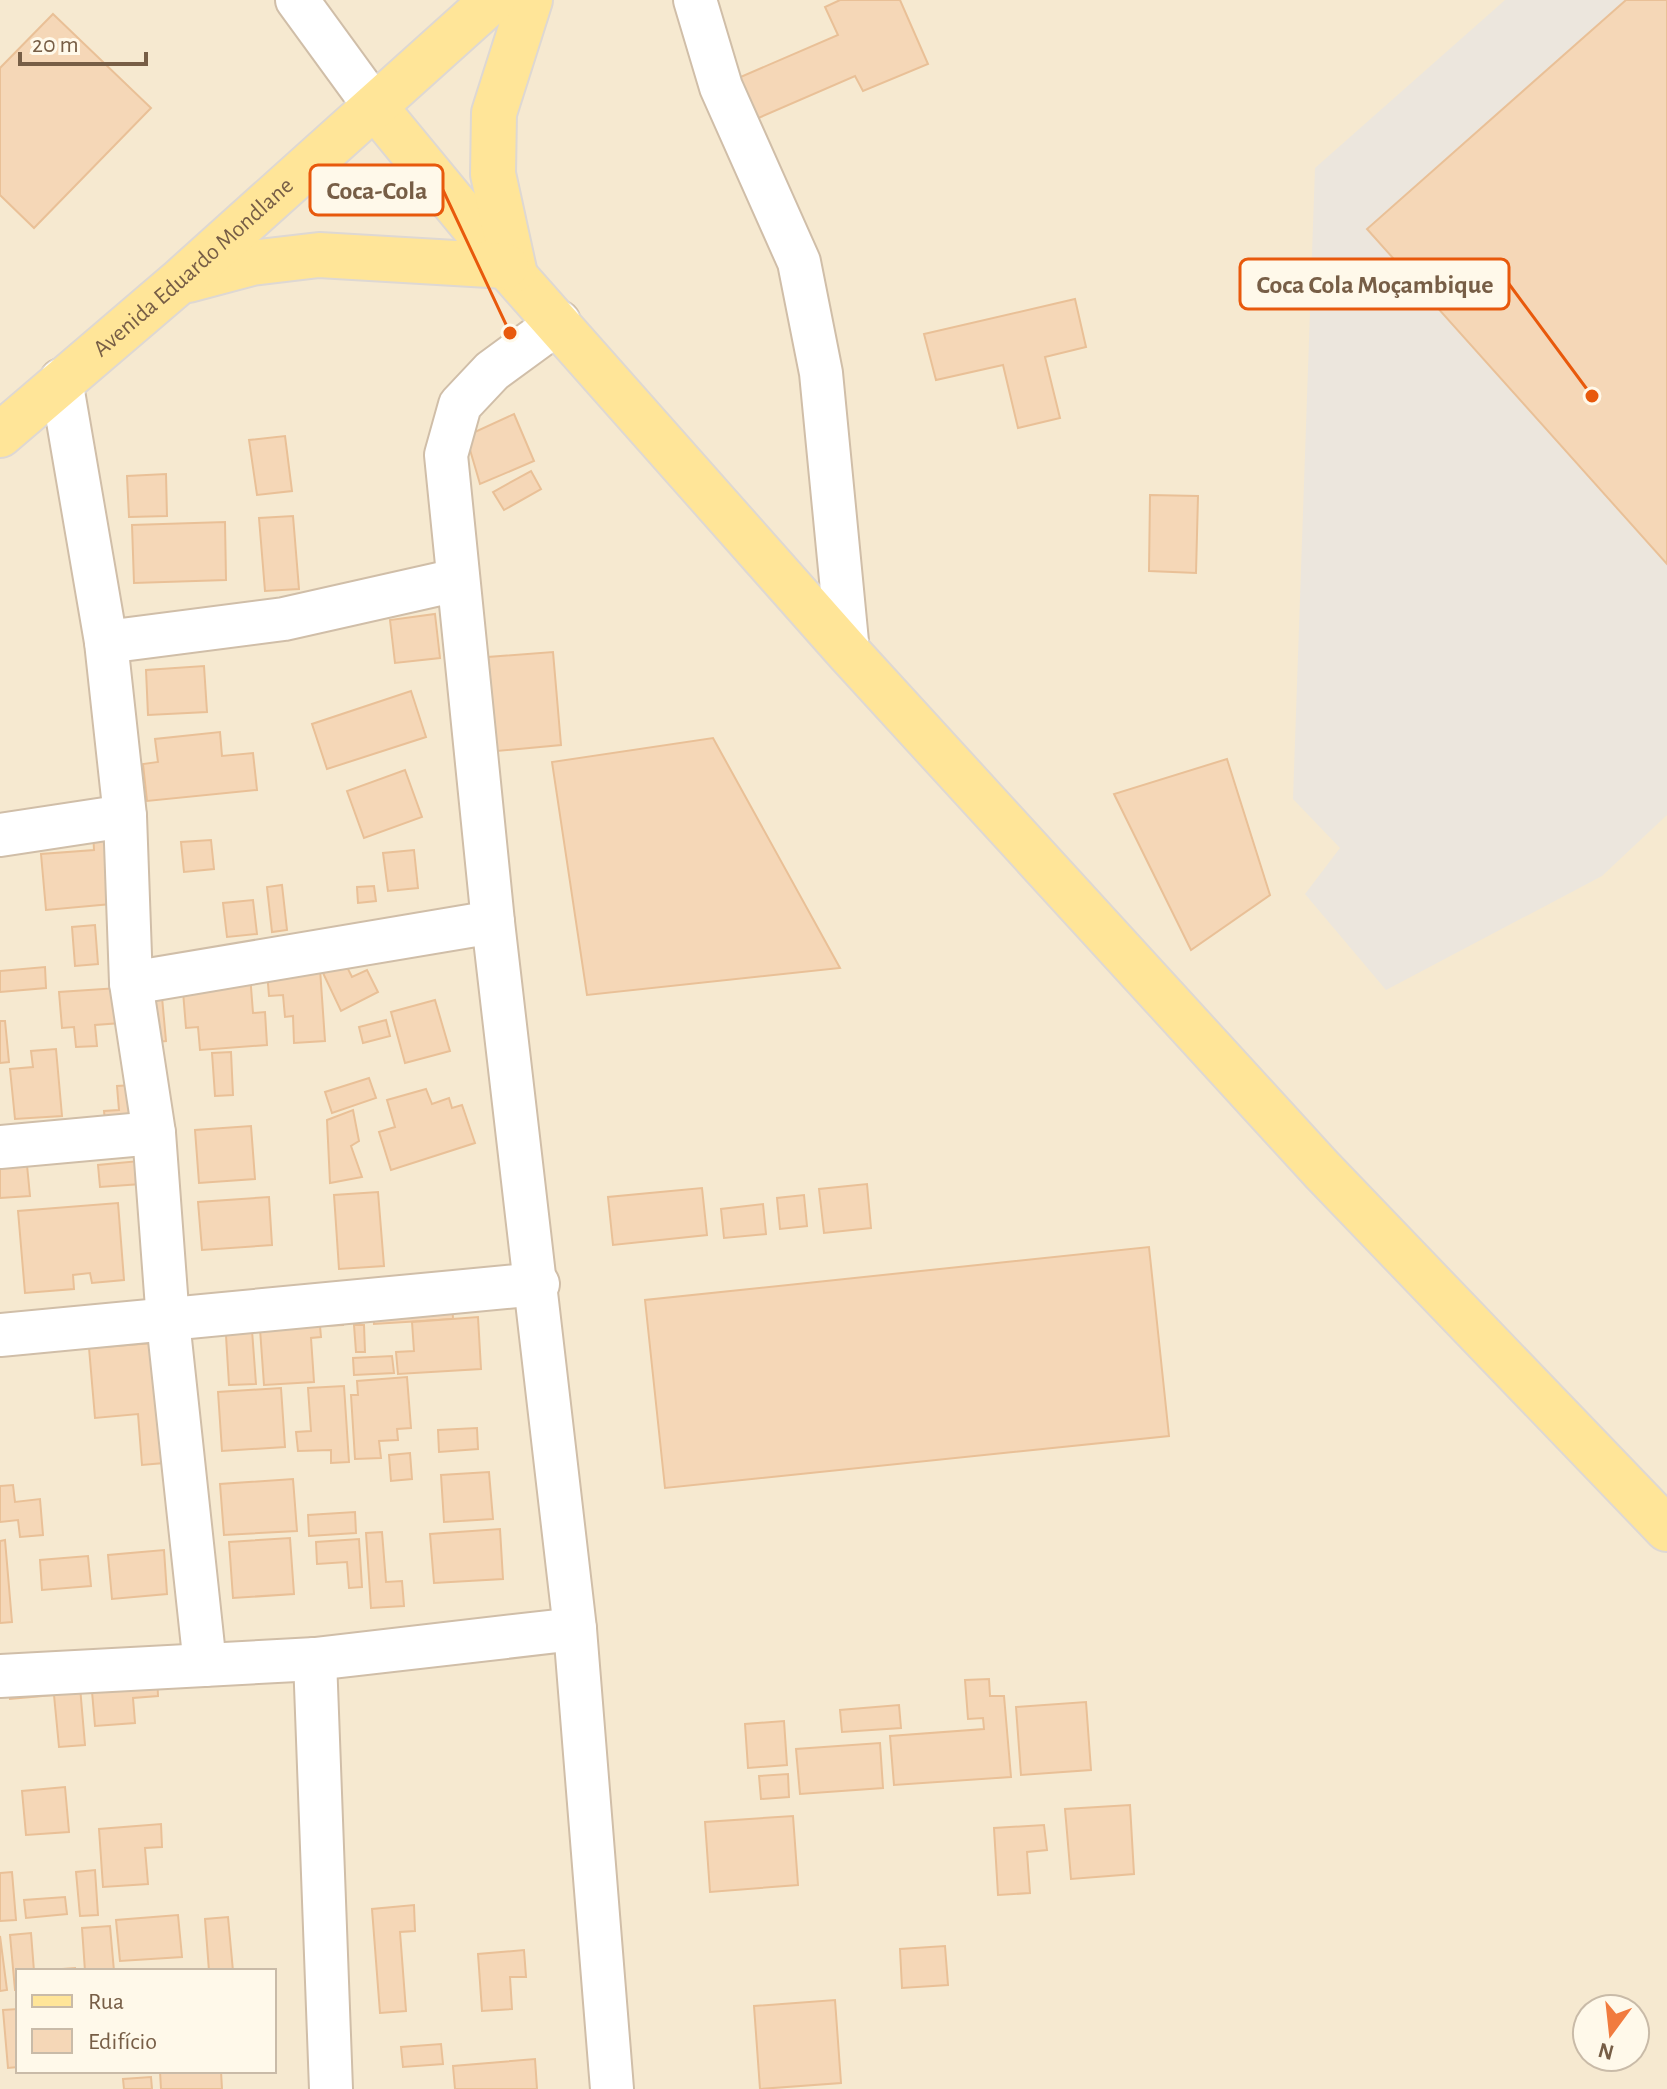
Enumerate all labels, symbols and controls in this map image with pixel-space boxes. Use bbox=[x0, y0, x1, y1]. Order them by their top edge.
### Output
scale bar bbox=[20, 16, 146, 66]
text: 20 m bbox=[32, 33, 79, 57]
callout: Coca-Cola bbox=[310, 165, 443, 215]
street label: Avenida Eduardo Mondlane bbox=[89, 173, 298, 361]
text: Coca-Cola bbox=[326, 178, 428, 204]
callout: Coca Cola Moçambique bbox=[1240, 259, 1509, 309]
text: Coca Cola Moçambique bbox=[1256, 272, 1494, 298]
legend bbox=[16, 1969, 276, 2073]
text: Rua bbox=[88, 1990, 124, 2014]
north arrow bbox=[1571, 1993, 1651, 2073]
text: Edifício bbox=[88, 2030, 157, 2054]
text: N bbox=[1596, 2039, 1616, 2064]

